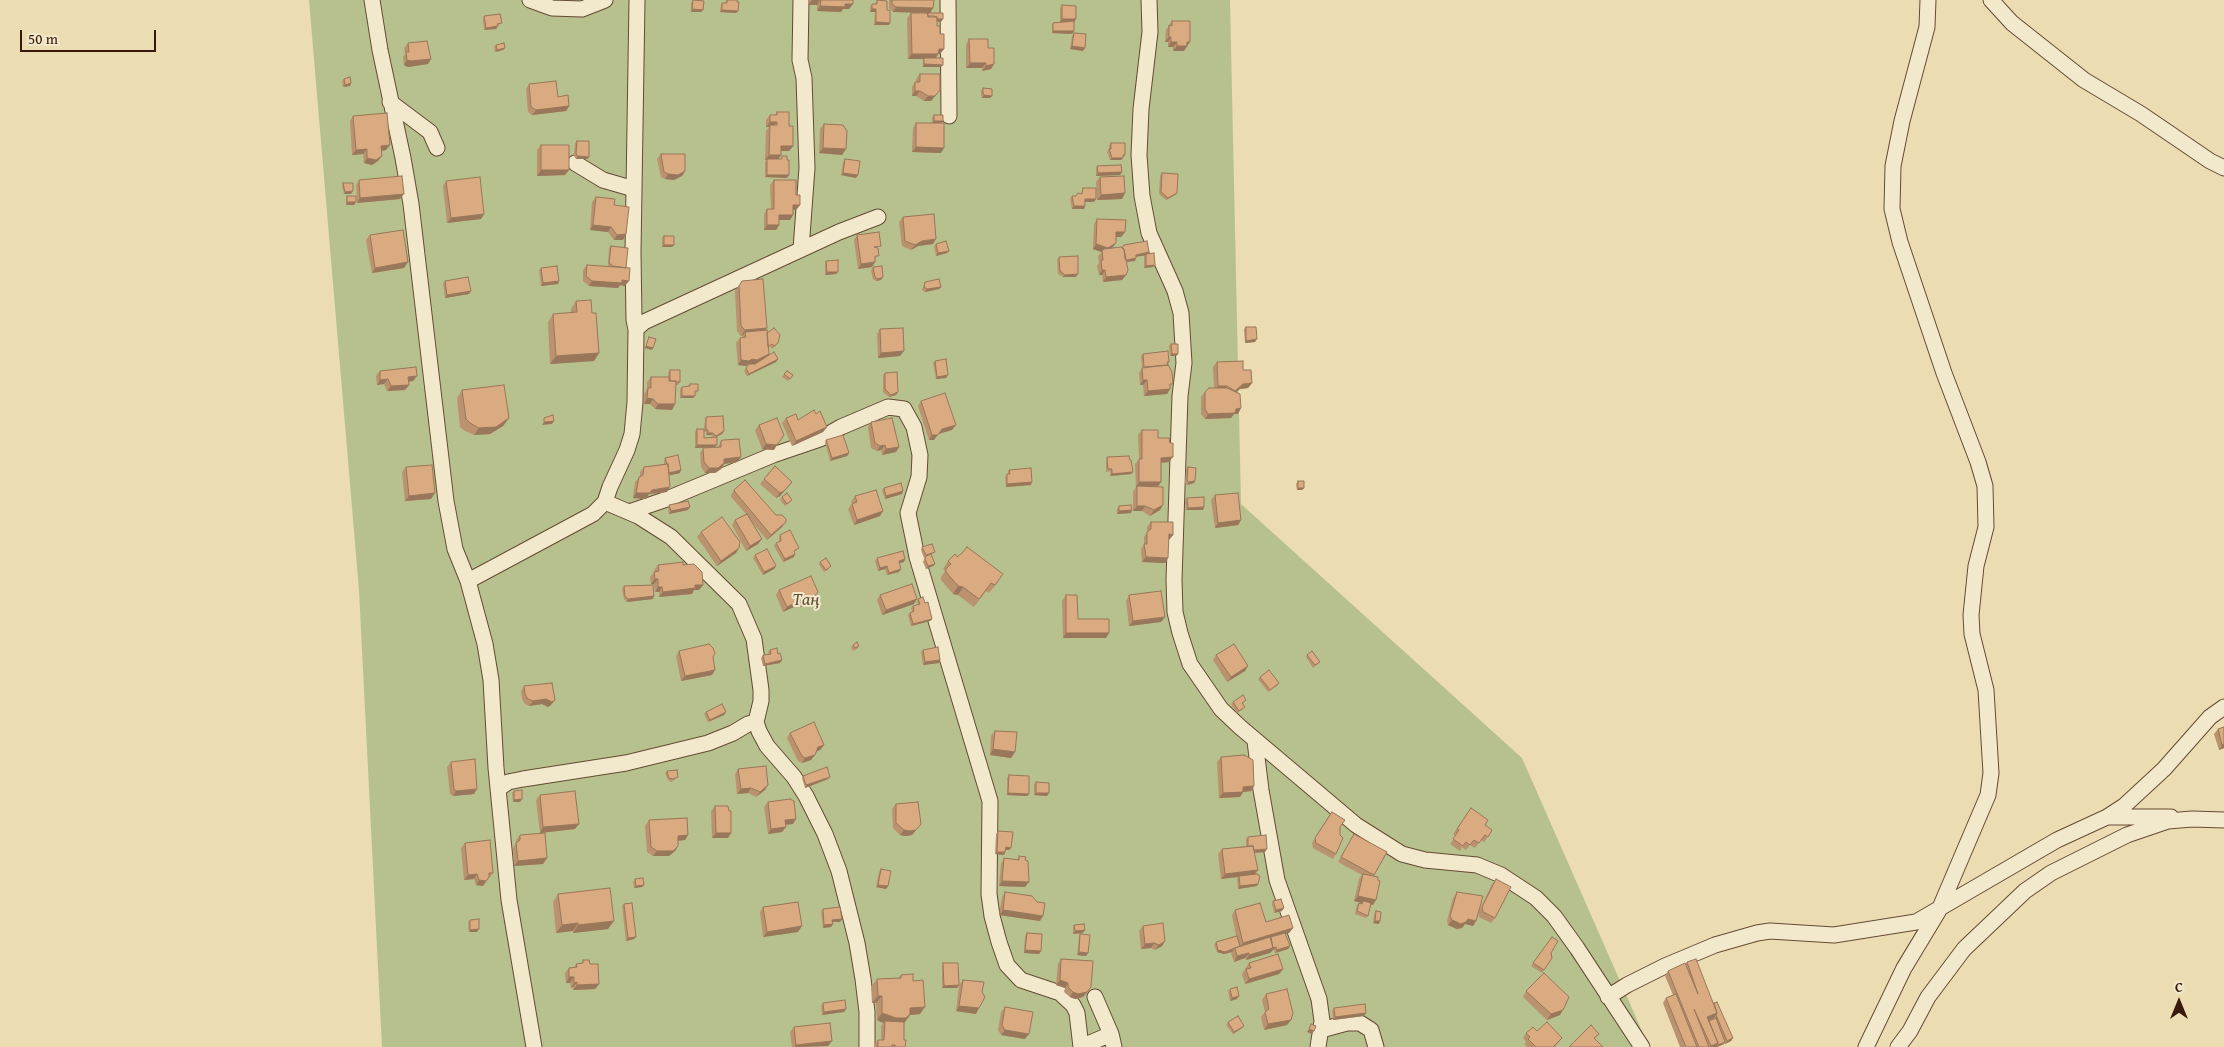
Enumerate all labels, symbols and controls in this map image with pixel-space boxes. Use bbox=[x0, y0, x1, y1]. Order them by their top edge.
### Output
scale bar bbox=[22, 20, 159, 52]
text: 50 m bbox=[28, 28, 58, 49]
park label: Таң bbox=[793, 589, 819, 611]
north arrow bbox=[2154, 977, 2204, 1027]
text: С bbox=[2175, 977, 2183, 997]

